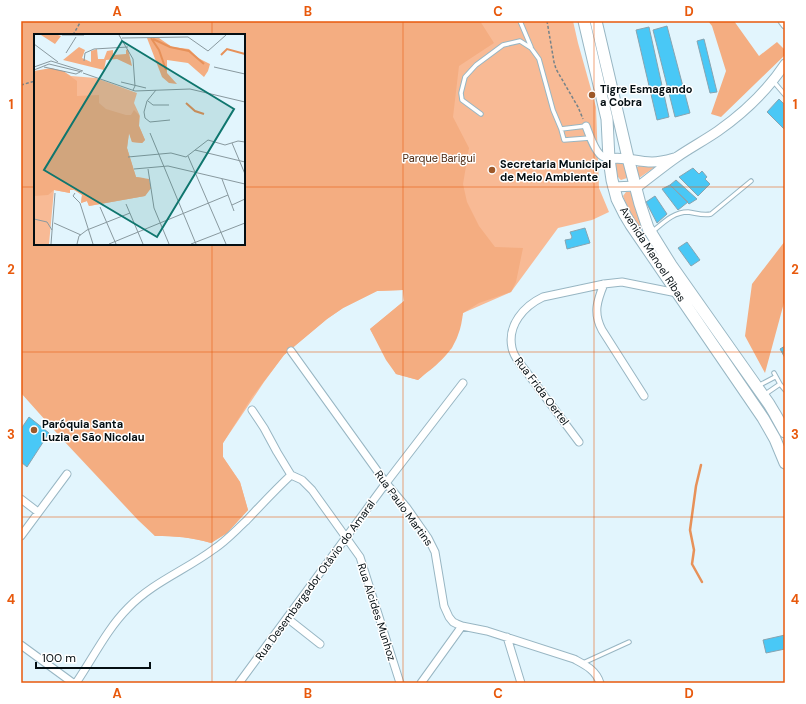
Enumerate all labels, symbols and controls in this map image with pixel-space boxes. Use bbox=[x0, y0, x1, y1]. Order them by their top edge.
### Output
text: A bbox=[112, 3, 122, 20]
text: B bbox=[304, 3, 312, 20]
text: C bbox=[493, 3, 503, 20]
text: D bbox=[684, 3, 694, 20]
inset map bbox=[34, 34, 245, 245]
place label: Tigre Esmagando a Cobra bbox=[600, 82, 693, 109]
marker: Tigre Esmagando a Cobra bbox=[587, 90, 597, 100]
text: 1 bbox=[9, 96, 13, 113]
text: 1 bbox=[793, 96, 797, 113]
park label: Parque Barigui bbox=[403, 151, 475, 165]
place label: Secretaria Municipal de Meio Ambiente bbox=[500, 157, 611, 184]
marker: Secretaria Municipal de Meio Ambiente bbox=[487, 165, 497, 175]
street label: Avenida Manoel Ribas bbox=[617, 204, 689, 304]
text: 2 bbox=[7, 261, 15, 278]
text: 2 bbox=[791, 261, 799, 278]
street label: Rua Frida Oertel bbox=[512, 354, 572, 428]
place label: Paróquia Santa Luzia e São Nicolau bbox=[42, 417, 145, 444]
marker: Paróquia Santa Luzia e São Nicolau bbox=[29, 425, 39, 435]
text: 3 bbox=[7, 426, 15, 443]
text: 3 bbox=[791, 426, 799, 443]
street label: Rua Paulo Martins bbox=[372, 467, 436, 549]
street label: Rua Desembargador Otávio do Amaral bbox=[252, 497, 378, 663]
street label: Rua Alcides Munhoz bbox=[355, 561, 399, 663]
text: 4 bbox=[7, 591, 15, 608]
text: 4 bbox=[791, 591, 799, 608]
scale bar bbox=[36, 644, 150, 670]
text: 100 m bbox=[42, 650, 76, 666]
text: A bbox=[112, 685, 122, 702]
text: B bbox=[304, 685, 312, 702]
text: C bbox=[493, 685, 503, 702]
text: D bbox=[684, 685, 694, 702]

